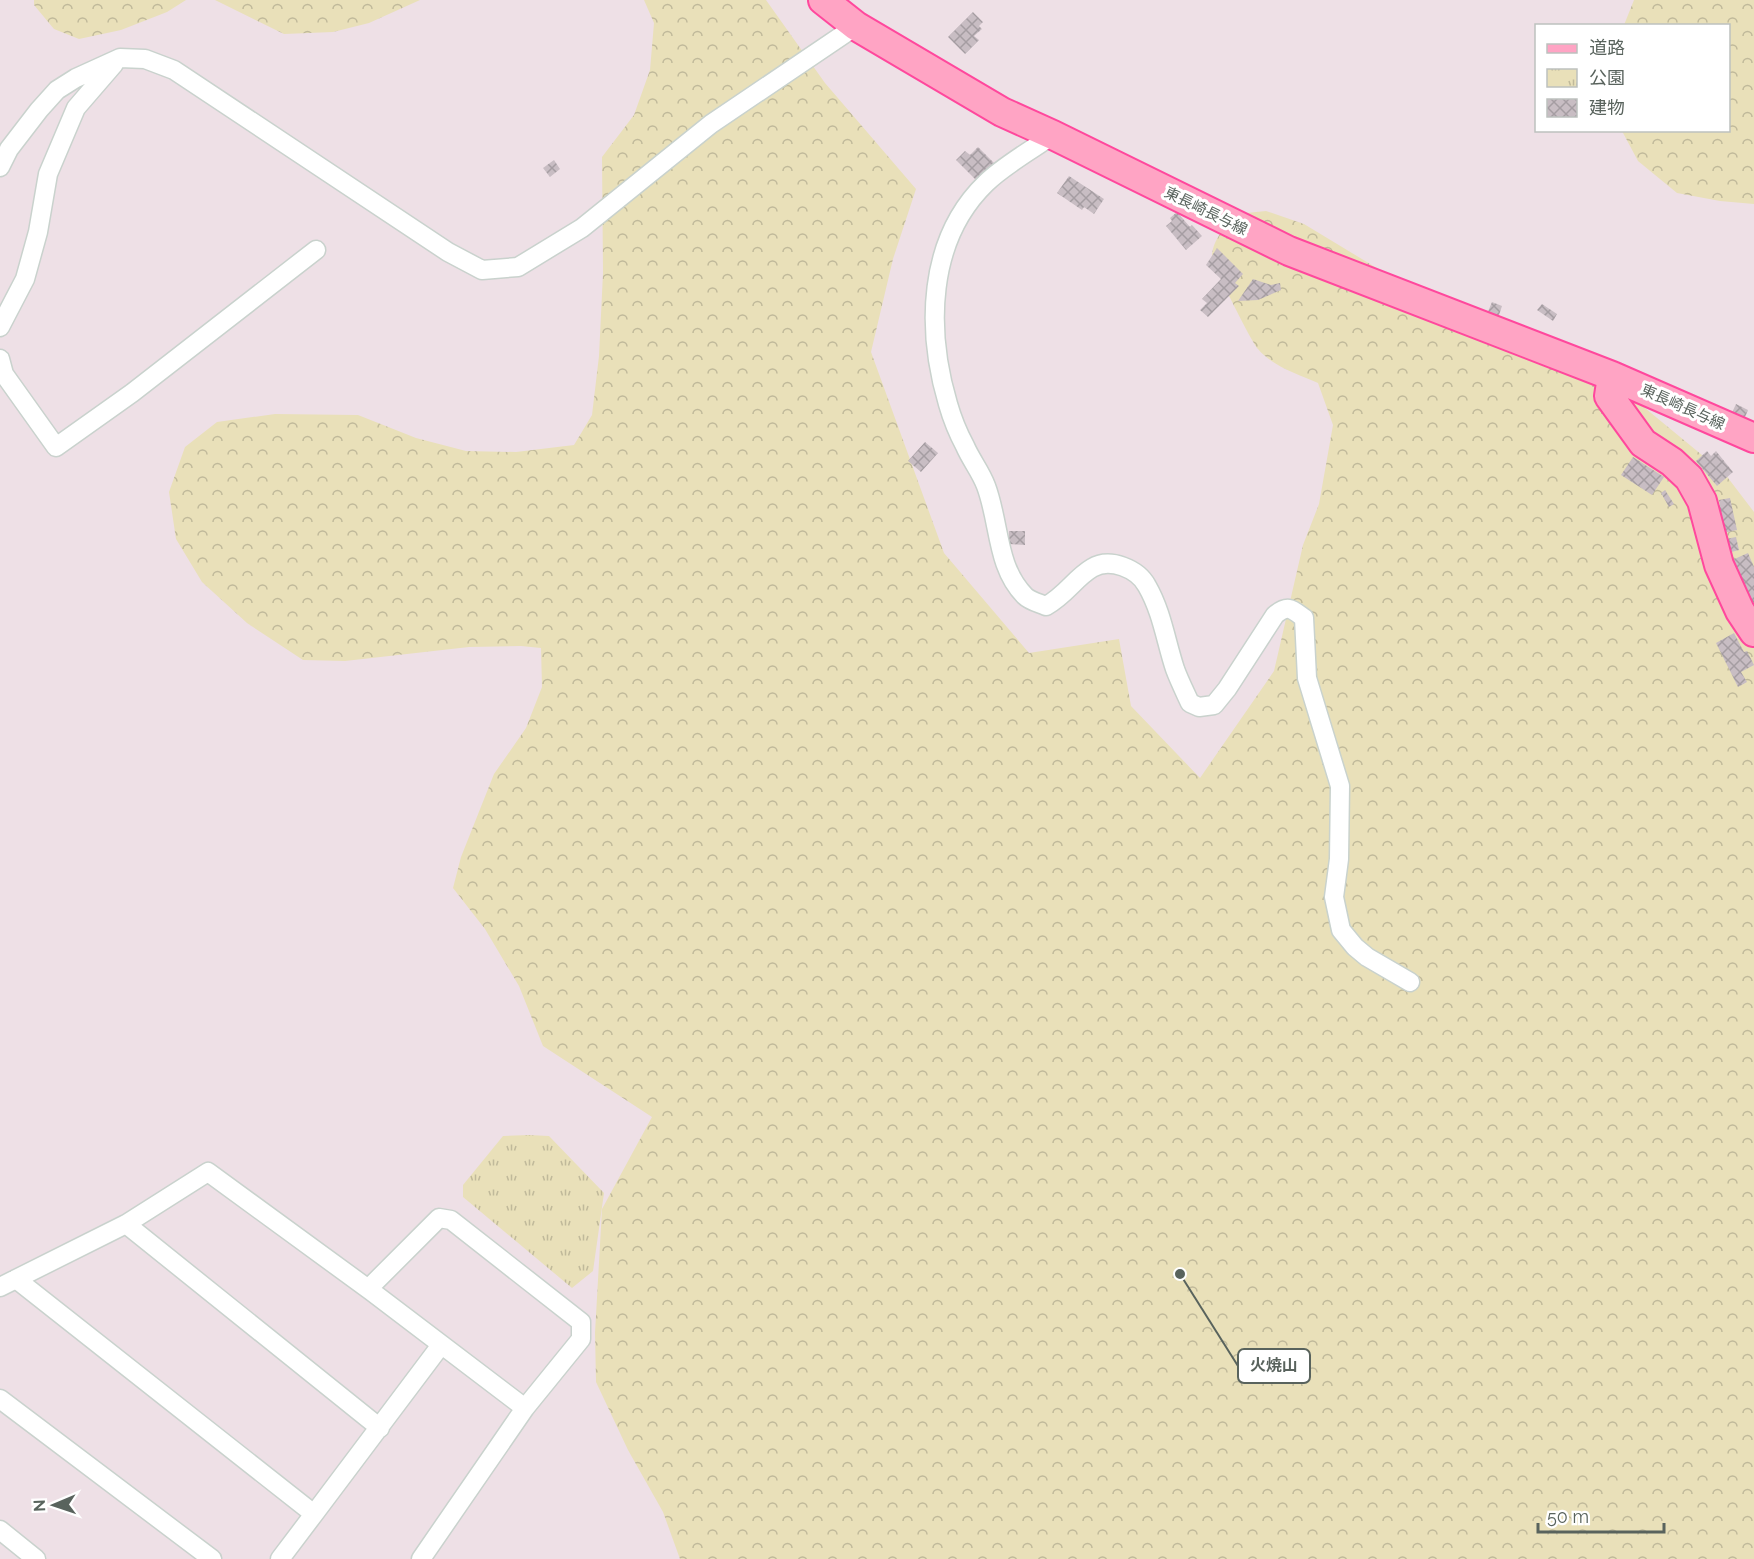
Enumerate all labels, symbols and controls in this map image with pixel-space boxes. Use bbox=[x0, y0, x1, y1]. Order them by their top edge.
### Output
legend bbox=[1535, 24, 1730, 132]
text: 道路 bbox=[1589, 37, 1625, 58]
text: 公園 bbox=[1589, 67, 1625, 88]
text: 建物 bbox=[1589, 97, 1625, 118]
street label: 東長崎長与線 bbox=[1162, 183, 1250, 239]
street label: 東長崎長与線 bbox=[1638, 380, 1728, 434]
callout: 火焼山 bbox=[1238, 1349, 1310, 1383]
text: 火焼山 bbox=[1250, 1356, 1298, 1375]
north arrow bbox=[24, 1475, 84, 1535]
scale bar bbox=[1538, 1496, 1664, 1534]
text: N bbox=[30, 1499, 49, 1512]
text: 50 m bbox=[1547, 1506, 1589, 1527]

